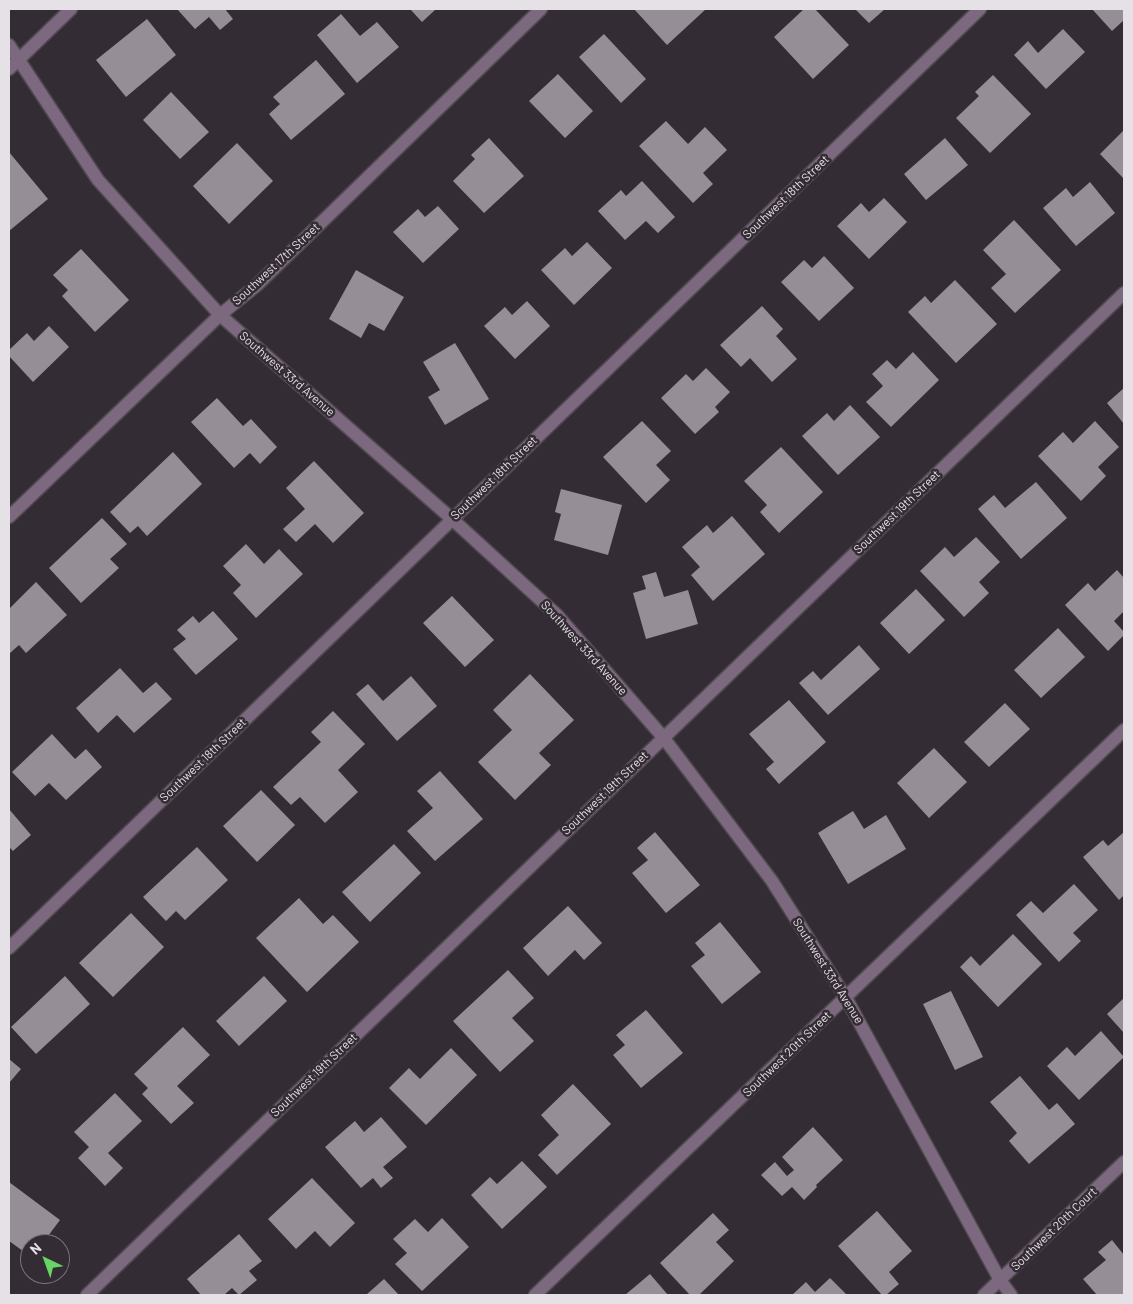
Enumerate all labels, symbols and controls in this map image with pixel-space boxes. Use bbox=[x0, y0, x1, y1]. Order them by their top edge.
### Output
street label: Southwest 18th Street bbox=[740, 152, 832, 242]
street label: Southwest 17th Street bbox=[229, 220, 323, 308]
street label: Southwest 33rd Avenue bbox=[236, 329, 338, 419]
street label: Southwest 18th Street bbox=[448, 433, 540, 523]
street label: Southwest 19th Street bbox=[851, 467, 943, 557]
street label: Southwest 33rd Avenue bbox=[538, 598, 630, 698]
street label: Southwest 18th Street bbox=[157, 715, 249, 805]
street label: Southwest 19th Street bbox=[559, 748, 651, 838]
street label: Southwest 33rd Avenue bbox=[790, 916, 866, 1026]
street label: Southwest 20th Street bbox=[740, 1008, 834, 1100]
street label: Southwest 19th Street bbox=[268, 1030, 360, 1120]
street label: Southwest 20th Court bbox=[1008, 1184, 1100, 1274]
north arrow bbox=[20, 1234, 70, 1284]
text: N bbox=[26, 1239, 44, 1258]

